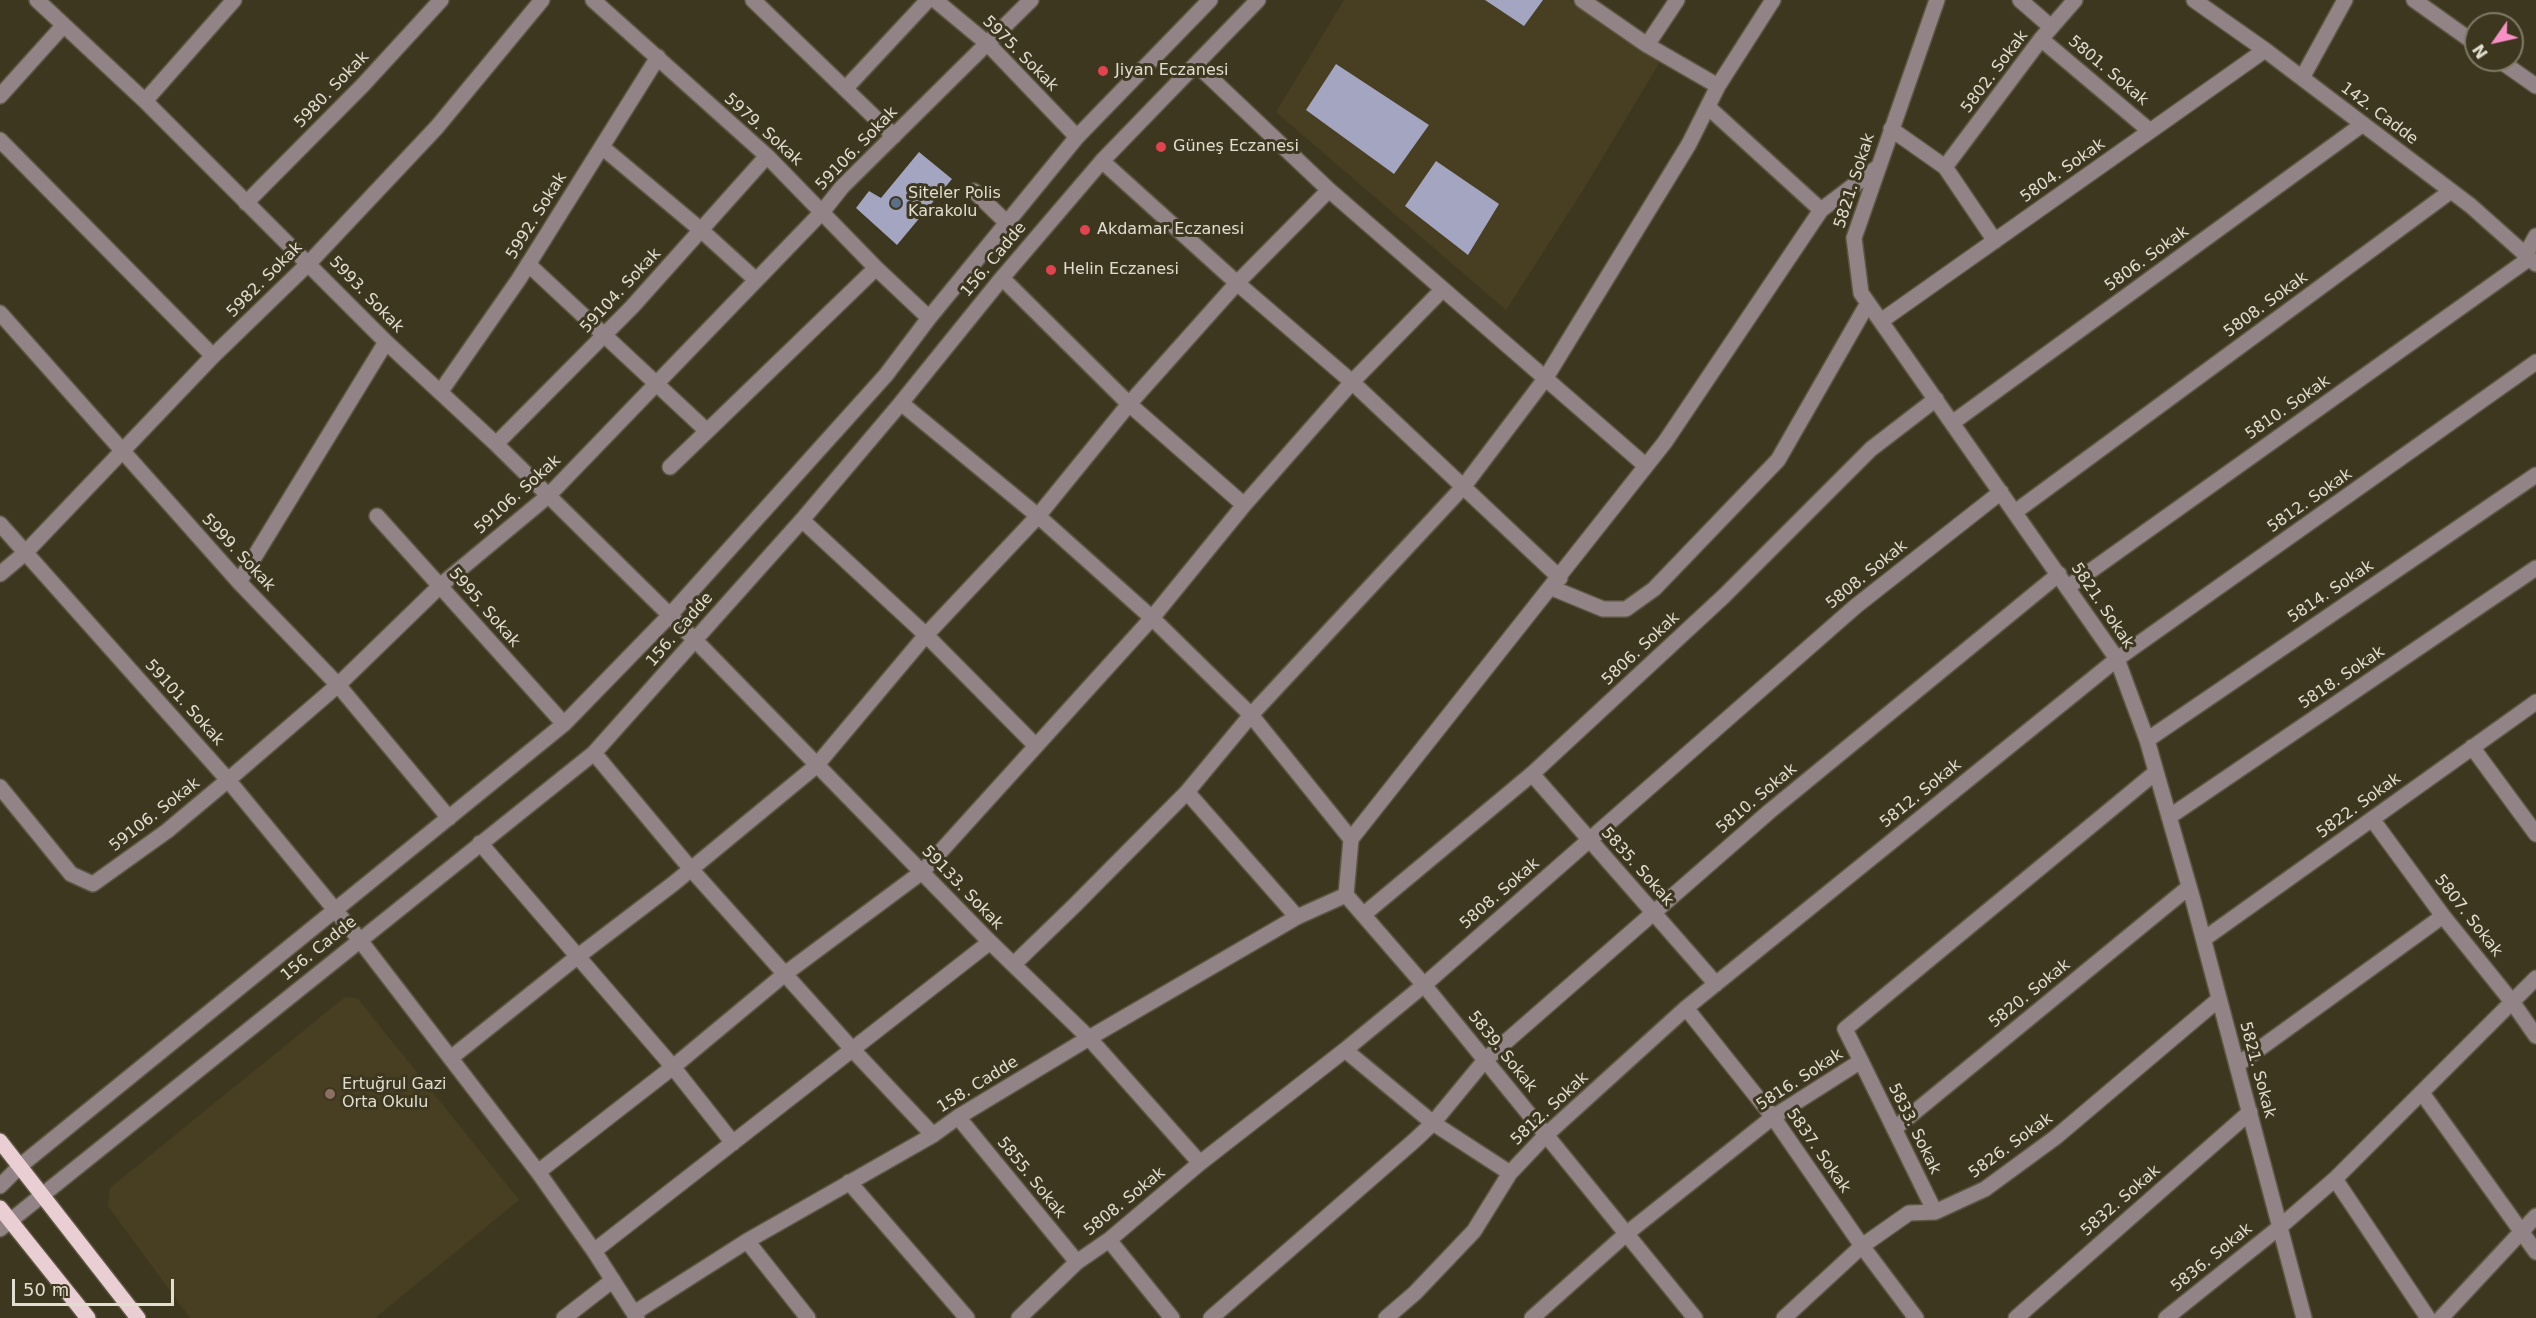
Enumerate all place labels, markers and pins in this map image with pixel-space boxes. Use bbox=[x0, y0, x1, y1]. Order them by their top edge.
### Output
place label: Jiyan Eczanesi bbox=[1115, 61, 1229, 81]
marker: Jiyan Eczanesi bbox=[1096, 64, 1110, 78]
place label: Güneş Eczanesi bbox=[1173, 137, 1299, 157]
marker: Güneş Eczanesi bbox=[1154, 140, 1168, 154]
place label: Siteler Polis Karakolu bbox=[908, 184, 1001, 222]
marker: Siteler Polis Karakolu bbox=[889, 196, 903, 210]
place label: Akdamar Eczanesi bbox=[1097, 220, 1244, 240]
marker: Akdamar Eczanesi bbox=[1078, 223, 1092, 237]
place label: Helin Eczanesi bbox=[1063, 260, 1179, 280]
marker: Helin Eczanesi bbox=[1044, 263, 1058, 277]
place label: Ertuğrul Gazi Orta Okulu bbox=[342, 1075, 447, 1113]
marker: Ertuğrul Gazi Orta Okulu bbox=[323, 1087, 337, 1101]

